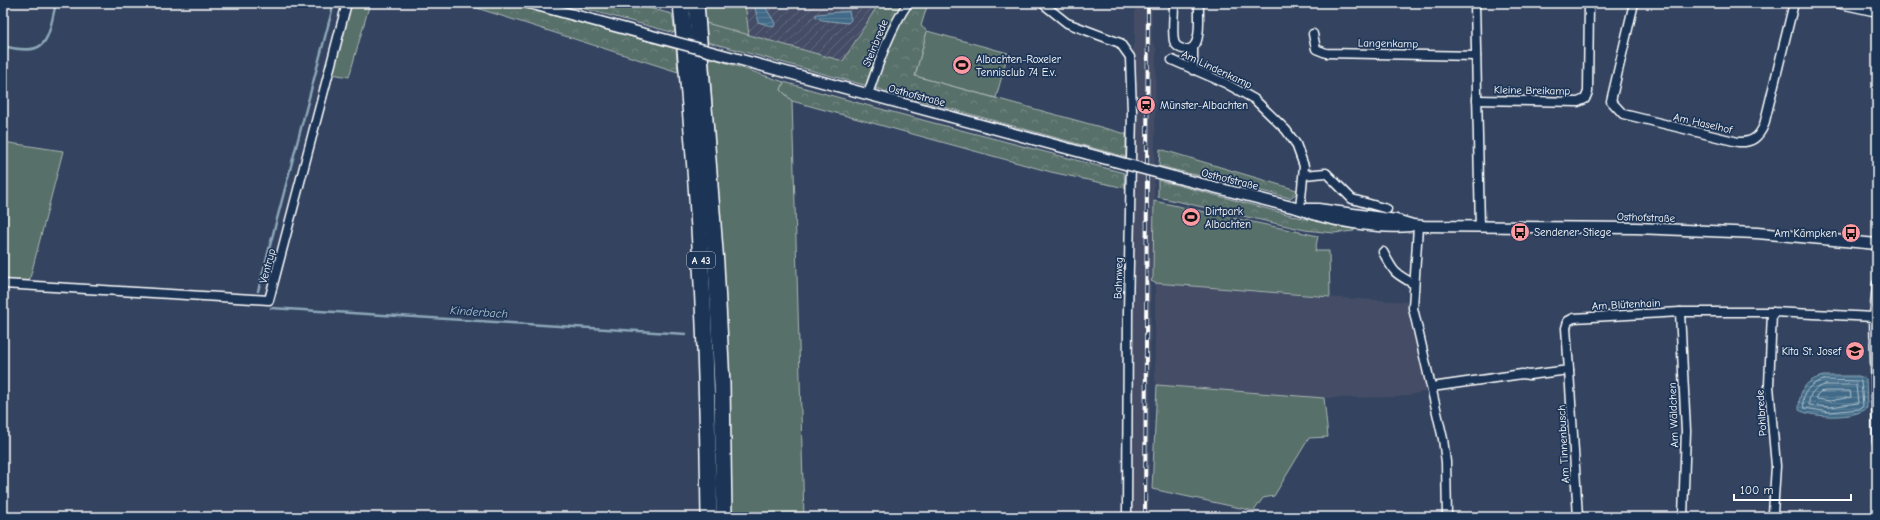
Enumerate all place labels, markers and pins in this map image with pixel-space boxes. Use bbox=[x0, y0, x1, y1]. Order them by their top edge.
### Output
place label: Albachten-Roxeler Tennisclub 74 E.v. bbox=[976, 53, 1062, 79]
sports icon: Albachten-Roxeler Tennisclub 74 E.v. bbox=[951, 54, 973, 76]
station icon: Münster-Albachten bbox=[1135, 94, 1157, 116]
place label: Münster-Albachten bbox=[1160, 99, 1248, 112]
place label: Dirtpark Albachten bbox=[1205, 205, 1251, 231]
sports icon: Dirtpark Albachten bbox=[1180, 206, 1202, 228]
bus stop icon: Sendener Stiege bbox=[1509, 221, 1531, 243]
bus stop icon: Am Kämpken bbox=[1840, 222, 1862, 244]
place label: Sendener Stiege bbox=[1534, 226, 1612, 239]
place label: Am Kämpken bbox=[1774, 227, 1837, 240]
school or university icon: Kita St. Josef bbox=[1844, 340, 1866, 362]
place label: Kita St. Josef bbox=[1782, 345, 1842, 358]

